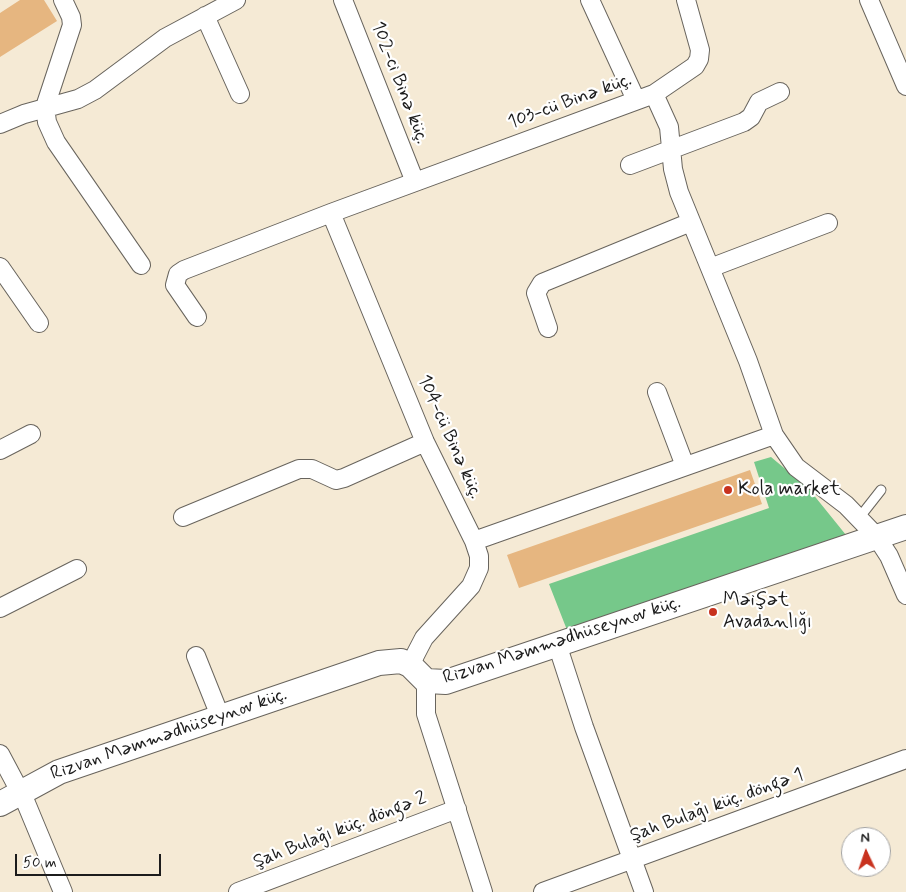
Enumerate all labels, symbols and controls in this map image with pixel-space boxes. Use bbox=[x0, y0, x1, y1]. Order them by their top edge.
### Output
street label: 102-ci Binə küç. bbox=[365, 19, 433, 147]
street label: 103-cü Binə küç. bbox=[505, 69, 635, 135]
street label: 104-cü Binə küç. bbox=[411, 371, 487, 503]
place label: Kola market bbox=[738, 479, 840, 501]
marker: Kola market bbox=[722, 484, 734, 496]
place label: Məişət Avadanlığı bbox=[723, 590, 812, 634]
street label: Rizvan Məmmədhüseynov küç. bbox=[440, 592, 684, 690]
marker: Məişət Avadanlığı bbox=[707, 606, 719, 618]
street label: Rizvan Məmmədhüseynov küç. bbox=[48, 684, 290, 786]
street label: Şah Bulağı küç. döngə 1 bbox=[627, 764, 807, 848]
street label: Şah Bulağı küç. döngə 2 bbox=[250, 787, 430, 875]
north arrow bbox=[841, 827, 891, 877]
text: N bbox=[860, 829, 870, 847]
scale bar bbox=[18, 844, 164, 876]
text: 50 m bbox=[23, 853, 57, 873]

